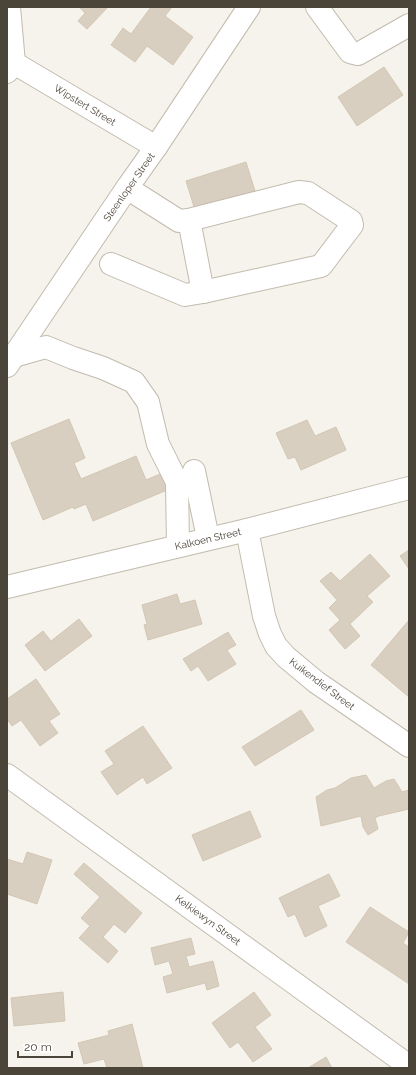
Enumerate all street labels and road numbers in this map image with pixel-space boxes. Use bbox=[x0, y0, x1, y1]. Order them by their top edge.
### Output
street label: Wipstert Street bbox=[52, 82, 118, 128]
street label: Steenloper Street bbox=[101, 150, 157, 223]
street label: Kalkoen Street bbox=[174, 526, 243, 552]
street label: Kuikendief Street bbox=[287, 656, 357, 712]
street label: Kelkiewyn Street bbox=[173, 893, 243, 948]

